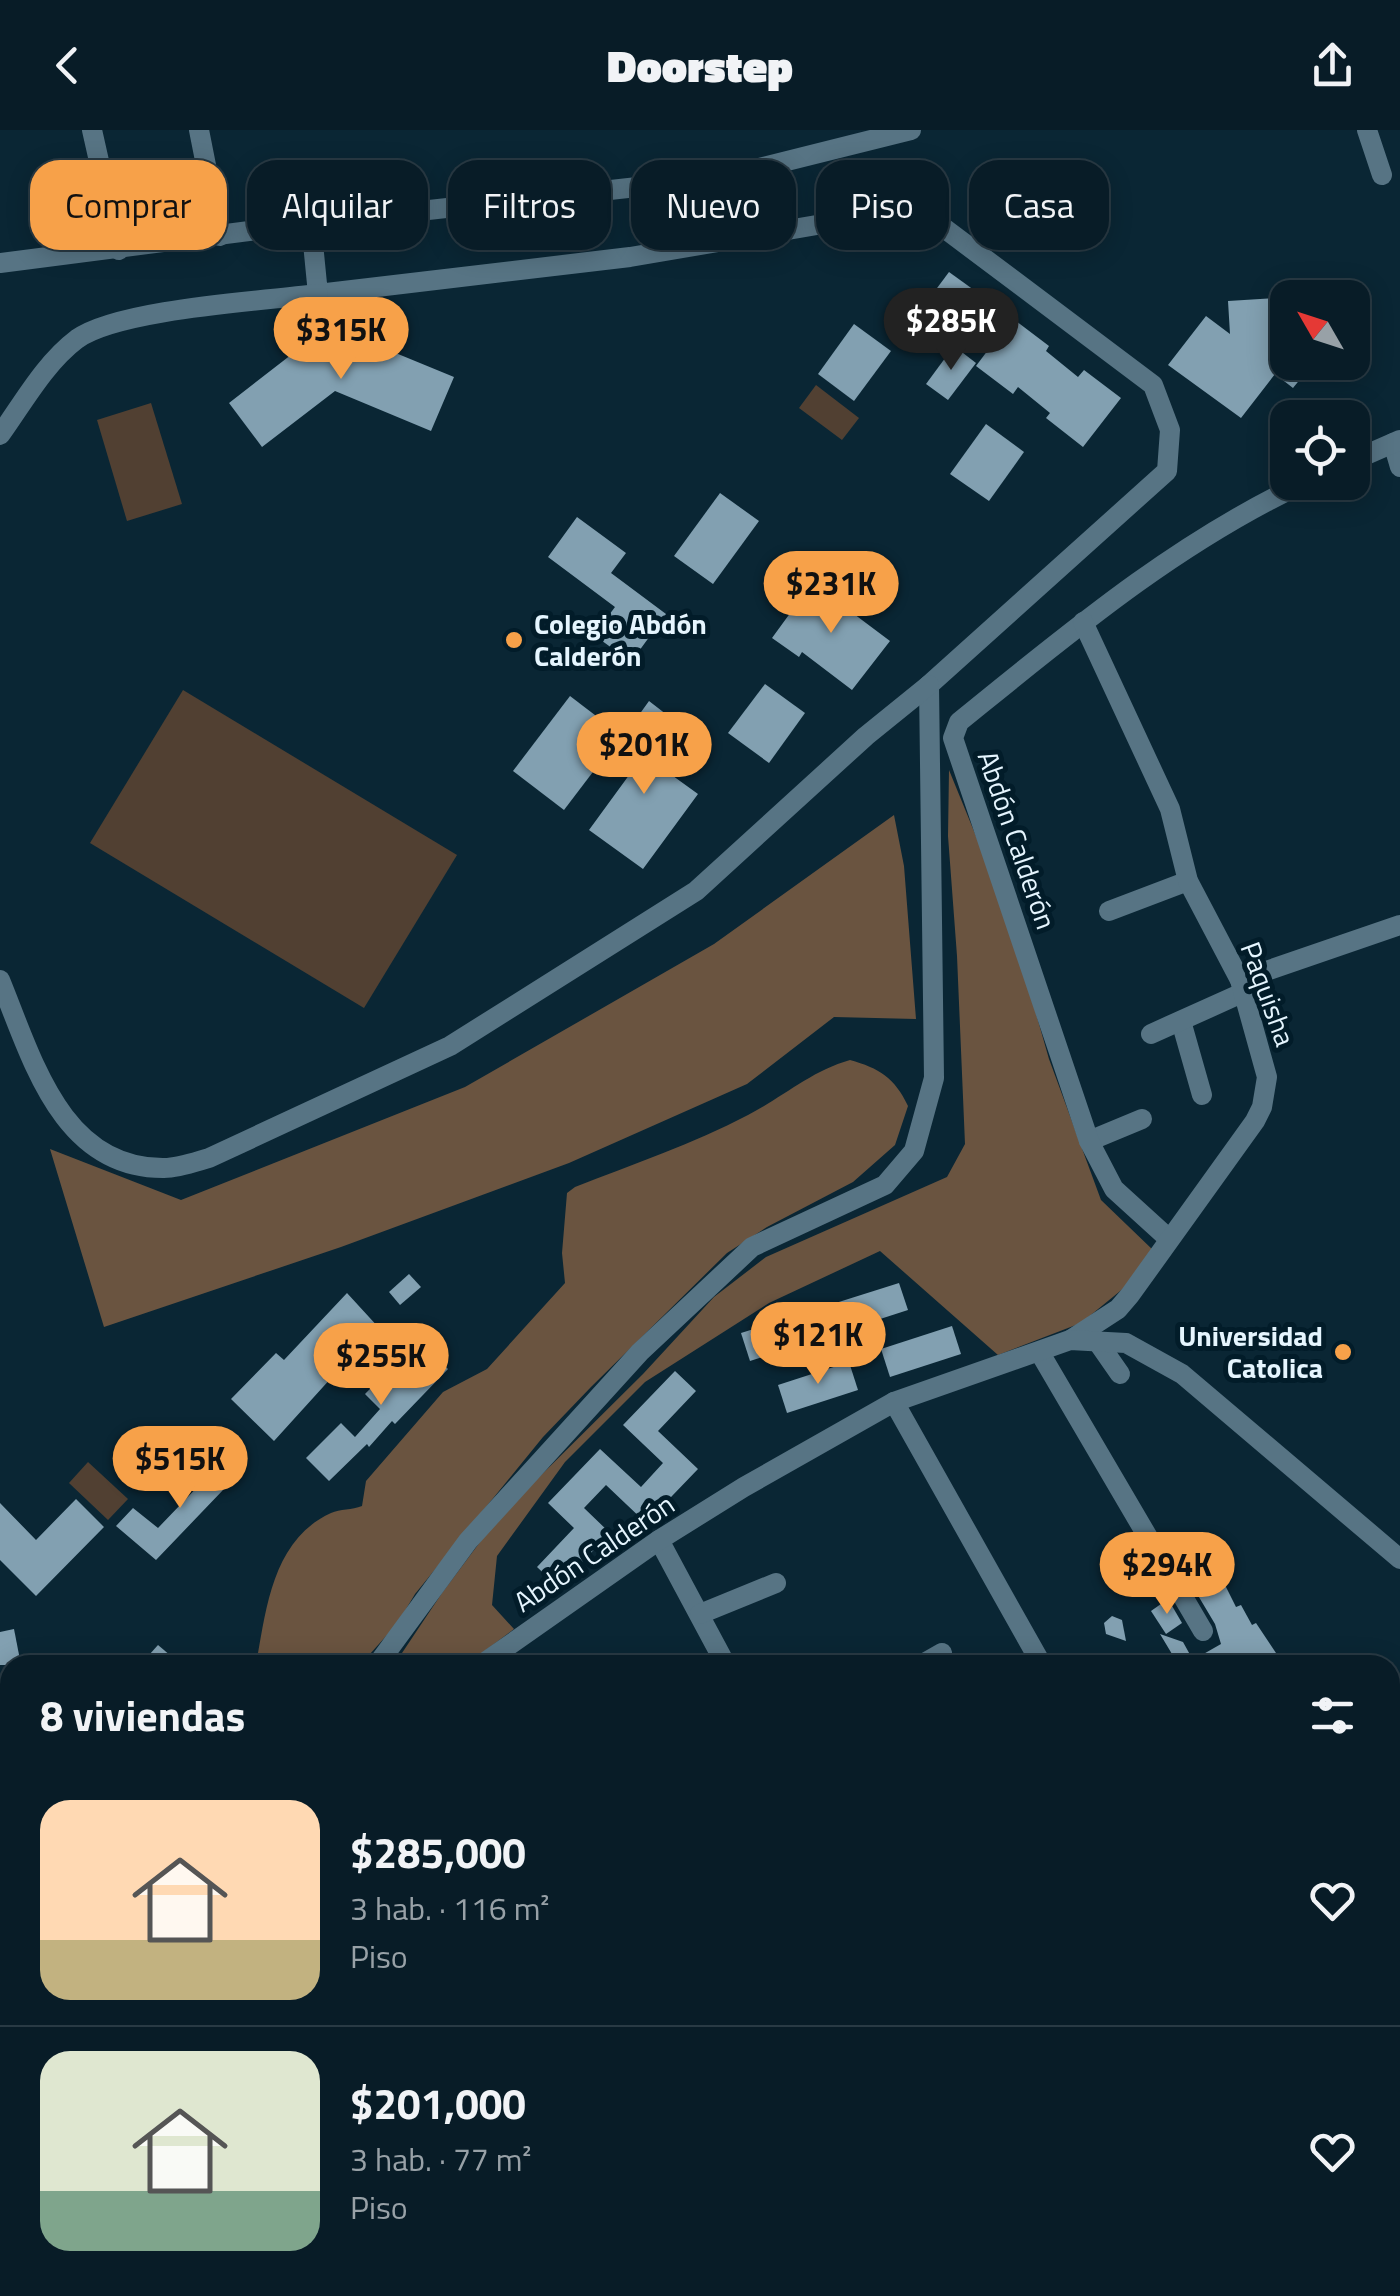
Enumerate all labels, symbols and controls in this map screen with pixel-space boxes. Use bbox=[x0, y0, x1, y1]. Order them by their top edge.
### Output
text: Doorstep bbox=[607, 31, 793, 99]
icon: back bbox=[40, 38, 95, 93]
icon: share bbox=[1305, 38, 1360, 93]
chip: Comprar bbox=[30, 160, 227, 250]
chip: Alquilar bbox=[247, 160, 428, 250]
chip: Filtros bbox=[448, 160, 611, 250]
chip: Nuevo bbox=[631, 160, 796, 250]
chip: Piso bbox=[816, 160, 949, 250]
chip: Casa bbox=[969, 160, 1109, 250]
north arrow bbox=[1270, 280, 1370, 380]
map controls bbox=[1270, 280, 1370, 500]
pin: $285K bbox=[881, 288, 1021, 373]
text: $285K bbox=[906, 296, 996, 344]
pin: $315K bbox=[271, 297, 411, 382]
text: $315K bbox=[296, 305, 386, 353]
button: locate bbox=[1270, 400, 1370, 500]
pin: $231K bbox=[761, 551, 901, 636]
text: $231K bbox=[786, 559, 876, 607]
place label: Colegio Abdón Calderón bbox=[534, 602, 707, 677]
marker: Colegio Abdón Calderón bbox=[503, 629, 525, 651]
pin: $201K bbox=[574, 712, 714, 797]
text: $201K bbox=[599, 720, 689, 768]
street label: Abdón Calderón bbox=[967, 745, 1068, 935]
street label: Paquisha bbox=[1230, 936, 1307, 1052]
pin: $121K bbox=[748, 1302, 888, 1387]
text: $121K bbox=[773, 1310, 863, 1358]
place label: Universidad Catolica bbox=[1178, 1314, 1323, 1389]
pin: $255K bbox=[311, 1323, 451, 1408]
text: $255K bbox=[336, 1331, 426, 1379]
marker: Universidad Catolica bbox=[1332, 1341, 1354, 1363]
pin: $515K bbox=[110, 1426, 250, 1511]
text: $515K bbox=[135, 1434, 225, 1482]
street label: Abdón Calderón bbox=[505, 1483, 683, 1622]
pin: $294K bbox=[1097, 1532, 1237, 1617]
text: $294K bbox=[1122, 1540, 1212, 1588]
text: 8 viviendas bbox=[40, 1683, 245, 1747]
icon: filters bbox=[1305, 1688, 1360, 1743]
text: $285,000 bbox=[350, 1820, 526, 1884]
icon: home bbox=[120, 1840, 240, 1960]
icon: heart bbox=[1305, 1873, 1360, 1928]
text: 3 hab. · 116 m² bbox=[350, 1884, 549, 1932]
text: Piso bbox=[350, 1932, 408, 1980]
text: $201,000 bbox=[350, 2071, 526, 2135]
icon: home bbox=[120, 2091, 240, 2211]
icon: heart bbox=[1305, 2124, 1360, 2179]
text: 3 hab. · 77 m² bbox=[350, 2135, 532, 2183]
text: Piso bbox=[350, 2183, 408, 2231]

